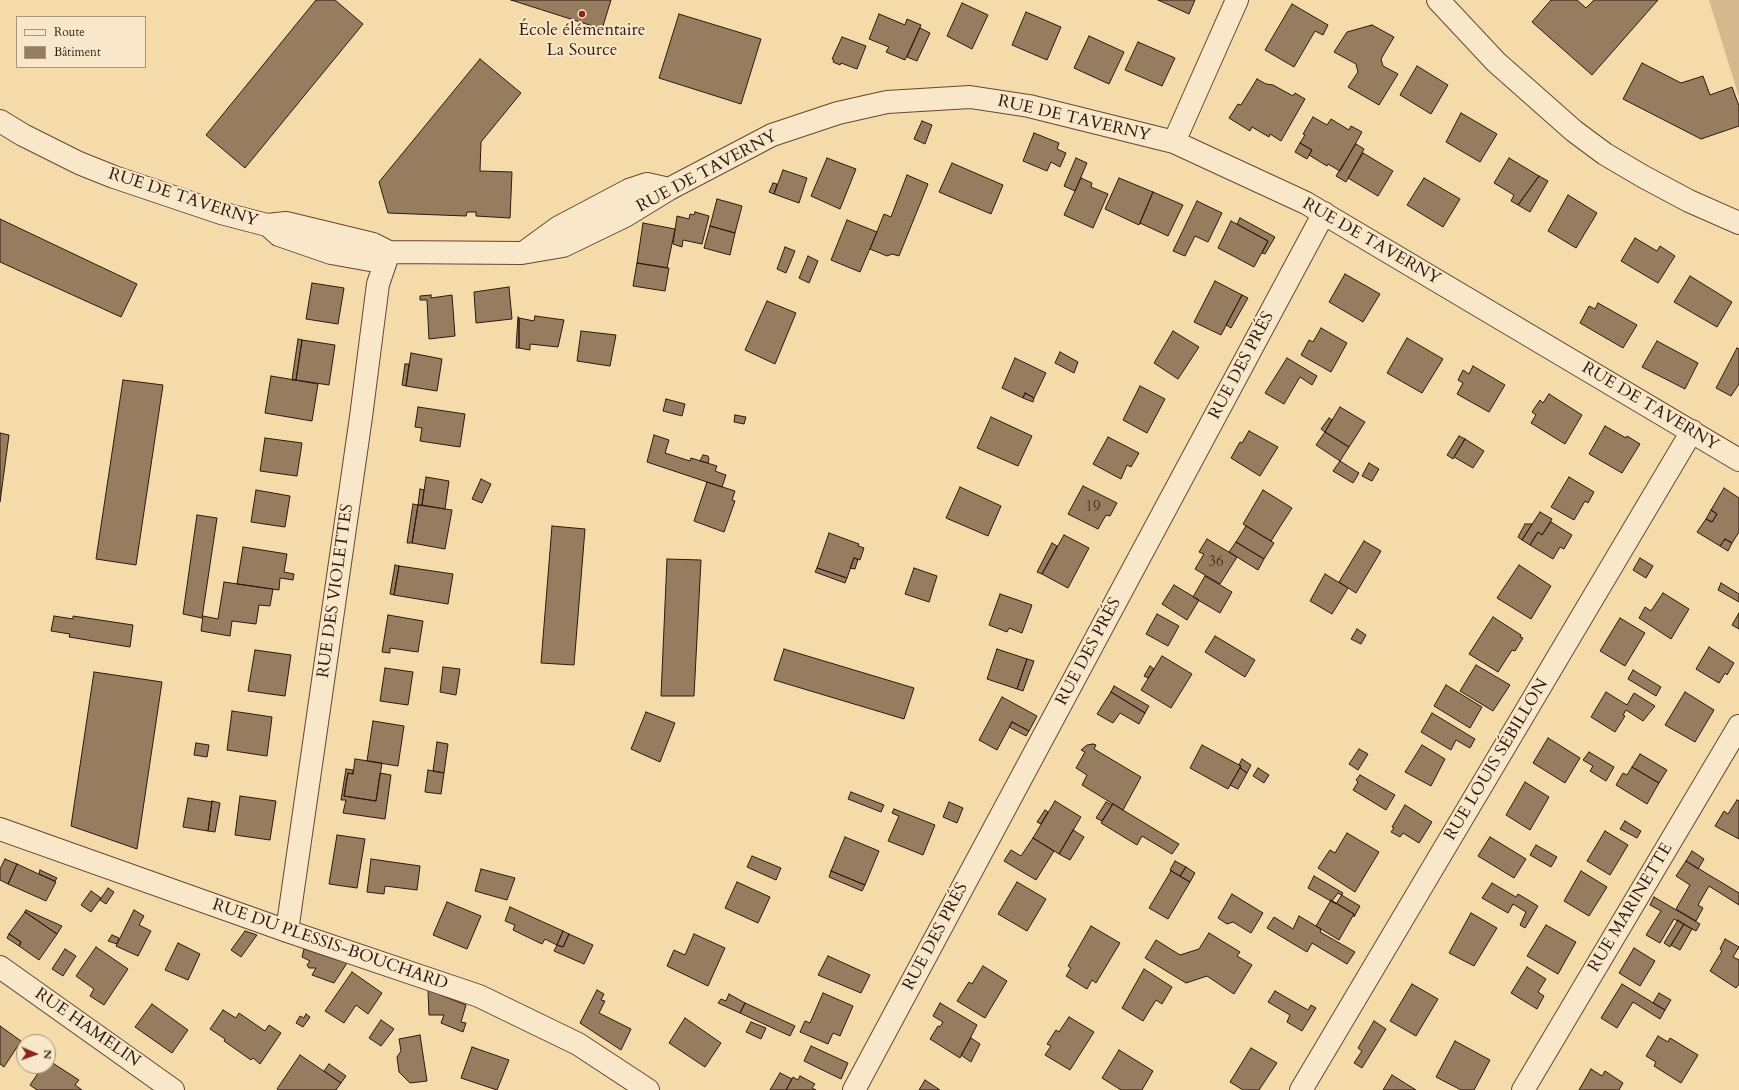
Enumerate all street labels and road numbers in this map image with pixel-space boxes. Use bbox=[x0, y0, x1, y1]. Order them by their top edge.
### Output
street label: RUE DE TAVERNY bbox=[996, 92, 1152, 146]
street label: RUE DE TAVERNY bbox=[633, 126, 781, 218]
street label: RUE DE TAVERNY bbox=[106, 164, 260, 232]
street label: RUE DE TAVERNY bbox=[1298, 194, 1444, 290]
street label: RUE DES PRÉS bbox=[1205, 309, 1279, 423]
street label: RUE DE TAVERNY bbox=[1578, 358, 1722, 456]
street label: RUE DES VIOLETTES bbox=[314, 503, 358, 679]
street label: RUE DES PRÉS bbox=[1052, 595, 1126, 709]
street label: RUE LOUIS SÉBILLON bbox=[1441, 676, 1553, 844]
street label: RUE MARINETTE bbox=[1584, 840, 1678, 976]
street label: RUE DES PRÉS bbox=[899, 880, 973, 994]
street label: RUE DU PLESSIS-BOUCHARD bbox=[210, 895, 450, 995]
street label: RUE HAMELIN bbox=[30, 984, 144, 1072]

